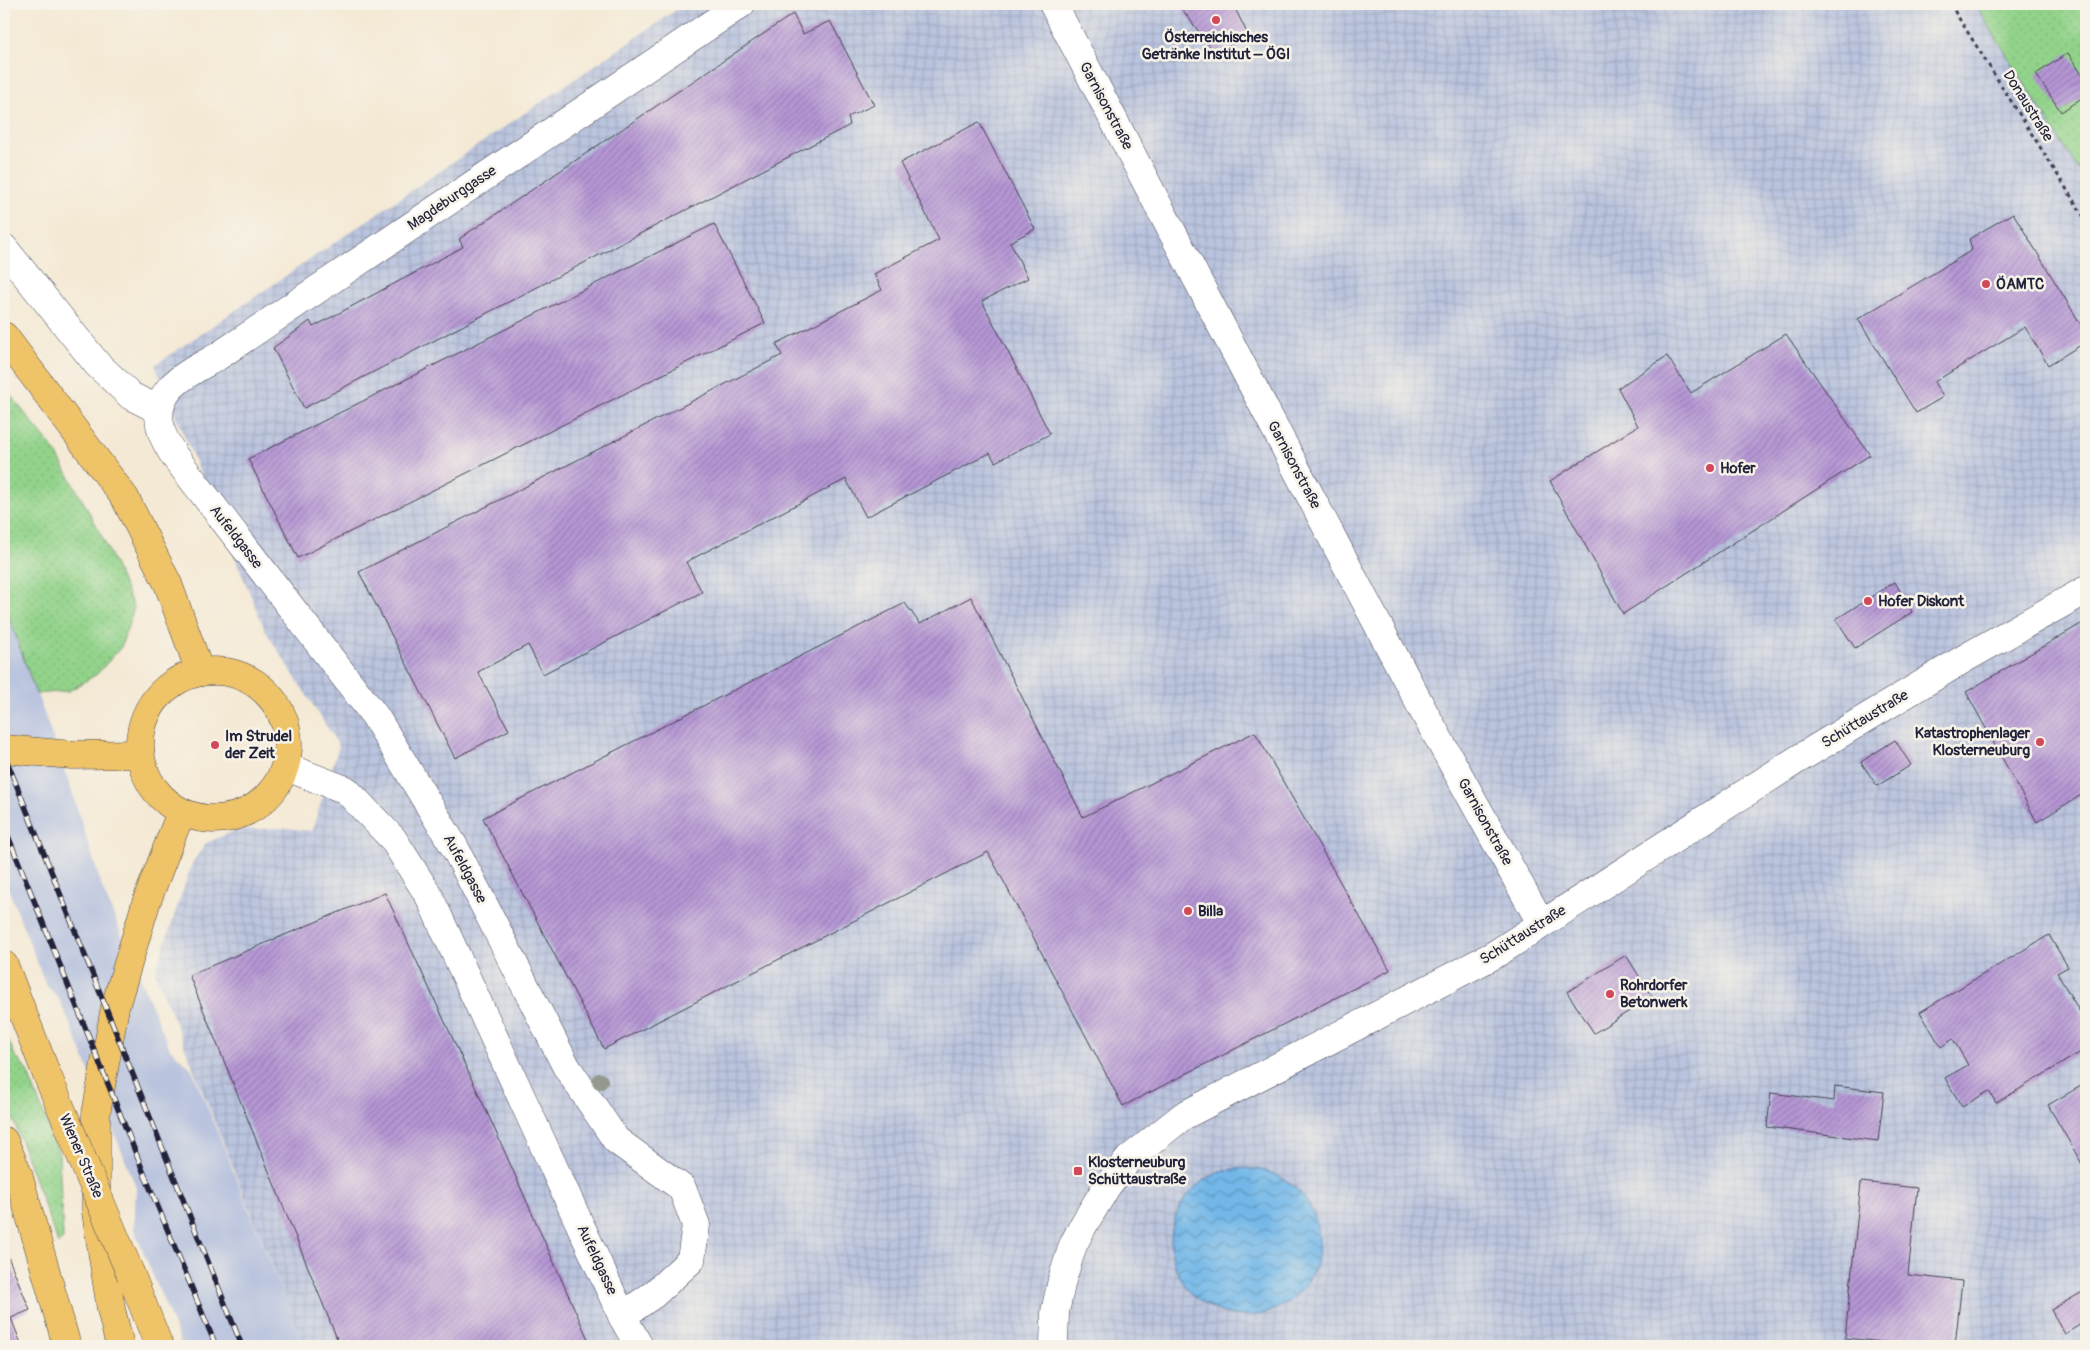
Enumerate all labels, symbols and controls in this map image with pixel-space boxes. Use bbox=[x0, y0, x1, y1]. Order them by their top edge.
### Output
marker: Österreichisches Getränke Institut – ÖGI bbox=[1210, 14, 1222, 26]
place label: Österreichisches Getränke Institut – ÖGI bbox=[1142, 28, 1290, 64]
street label: Garnisonstraße bbox=[1075, 59, 1137, 154]
street label: Donaustraße bbox=[1999, 67, 2058, 146]
street label: Magdeburggasse bbox=[404, 161, 501, 235]
place label: ÖAMTC bbox=[1996, 275, 2044, 294]
marker: ÖAMTC bbox=[1980, 278, 1992, 290]
street label: Garnisonstraße bbox=[1263, 418, 1325, 513]
place label: Hofer bbox=[1720, 459, 1756, 478]
marker: Hofer bbox=[1704, 462, 1716, 474]
street label: Aufeldgasse bbox=[205, 501, 267, 573]
place label: Hofer Diskont bbox=[1878, 592, 1965, 611]
marker: Hofer Diskont bbox=[1862, 595, 1874, 607]
street label: Schüttaustraße bbox=[1818, 685, 1912, 752]
place label: Katastrophenlager Klosterneuburg bbox=[1915, 724, 2031, 760]
place label: Im Strudel der Zeit bbox=[225, 727, 292, 763]
marker: Katastrophenlager Klosterneuburg bbox=[2034, 736, 2046, 748]
marker: Im Strudel der Zeit bbox=[209, 739, 221, 751]
street label: Garnisonstraße bbox=[1453, 775, 1517, 870]
street label: Aufeldgasse bbox=[439, 831, 491, 907]
street label: Schüttaustraße bbox=[1476, 901, 1570, 969]
place label: Billa bbox=[1198, 902, 1223, 921]
marker: Billa bbox=[1182, 905, 1194, 917]
place label: Rohrdorfer Betonwerk bbox=[1620, 976, 1688, 1012]
marker: Rohrdorfer Betonwerk bbox=[1604, 988, 1616, 1000]
street label: Wiener Straße bbox=[55, 1111, 108, 1202]
place label: Klosterneuburg Schüttaustraße bbox=[1088, 1153, 1187, 1189]
marker: Klosterneuburg Schüttaustraße bbox=[1072, 1165, 1084, 1177]
street label: Aufeldgasse bbox=[572, 1222, 622, 1299]

